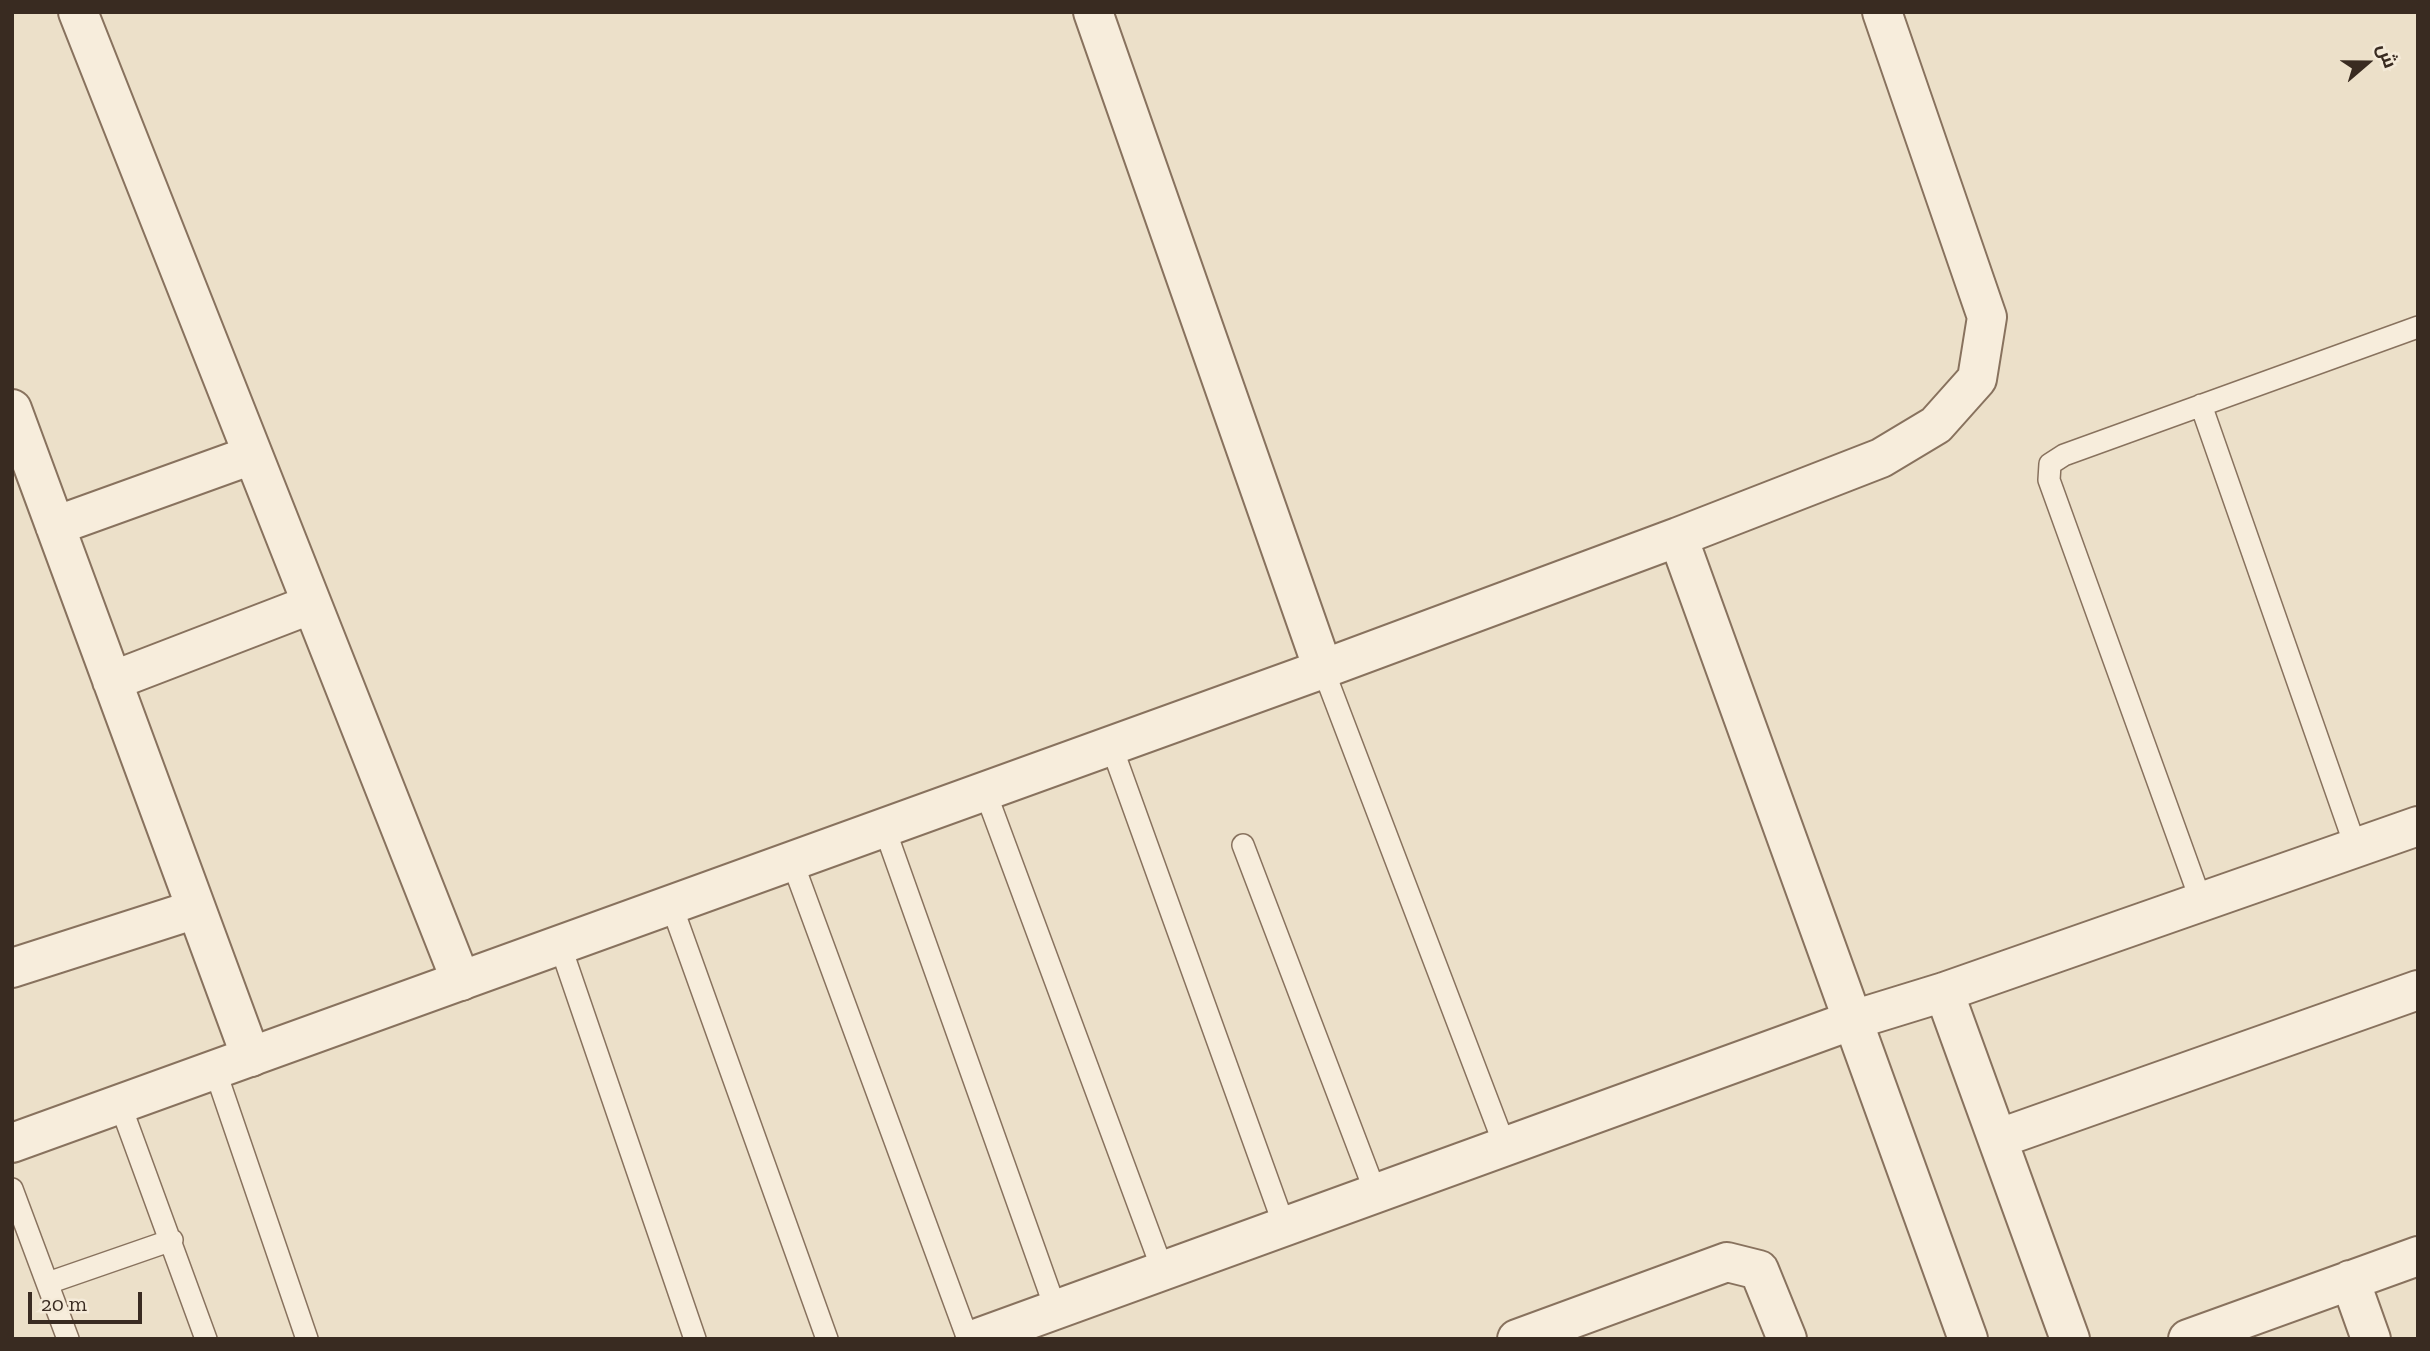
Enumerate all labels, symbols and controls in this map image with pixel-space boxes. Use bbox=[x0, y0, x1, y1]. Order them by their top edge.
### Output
north arrow bbox=[2332, 28, 2402, 98]
text: ش bbox=[2372, 40, 2402, 71]
scale bar bbox=[32, 1278, 145, 1322]
text: 20 m bbox=[41, 1291, 87, 1316]

